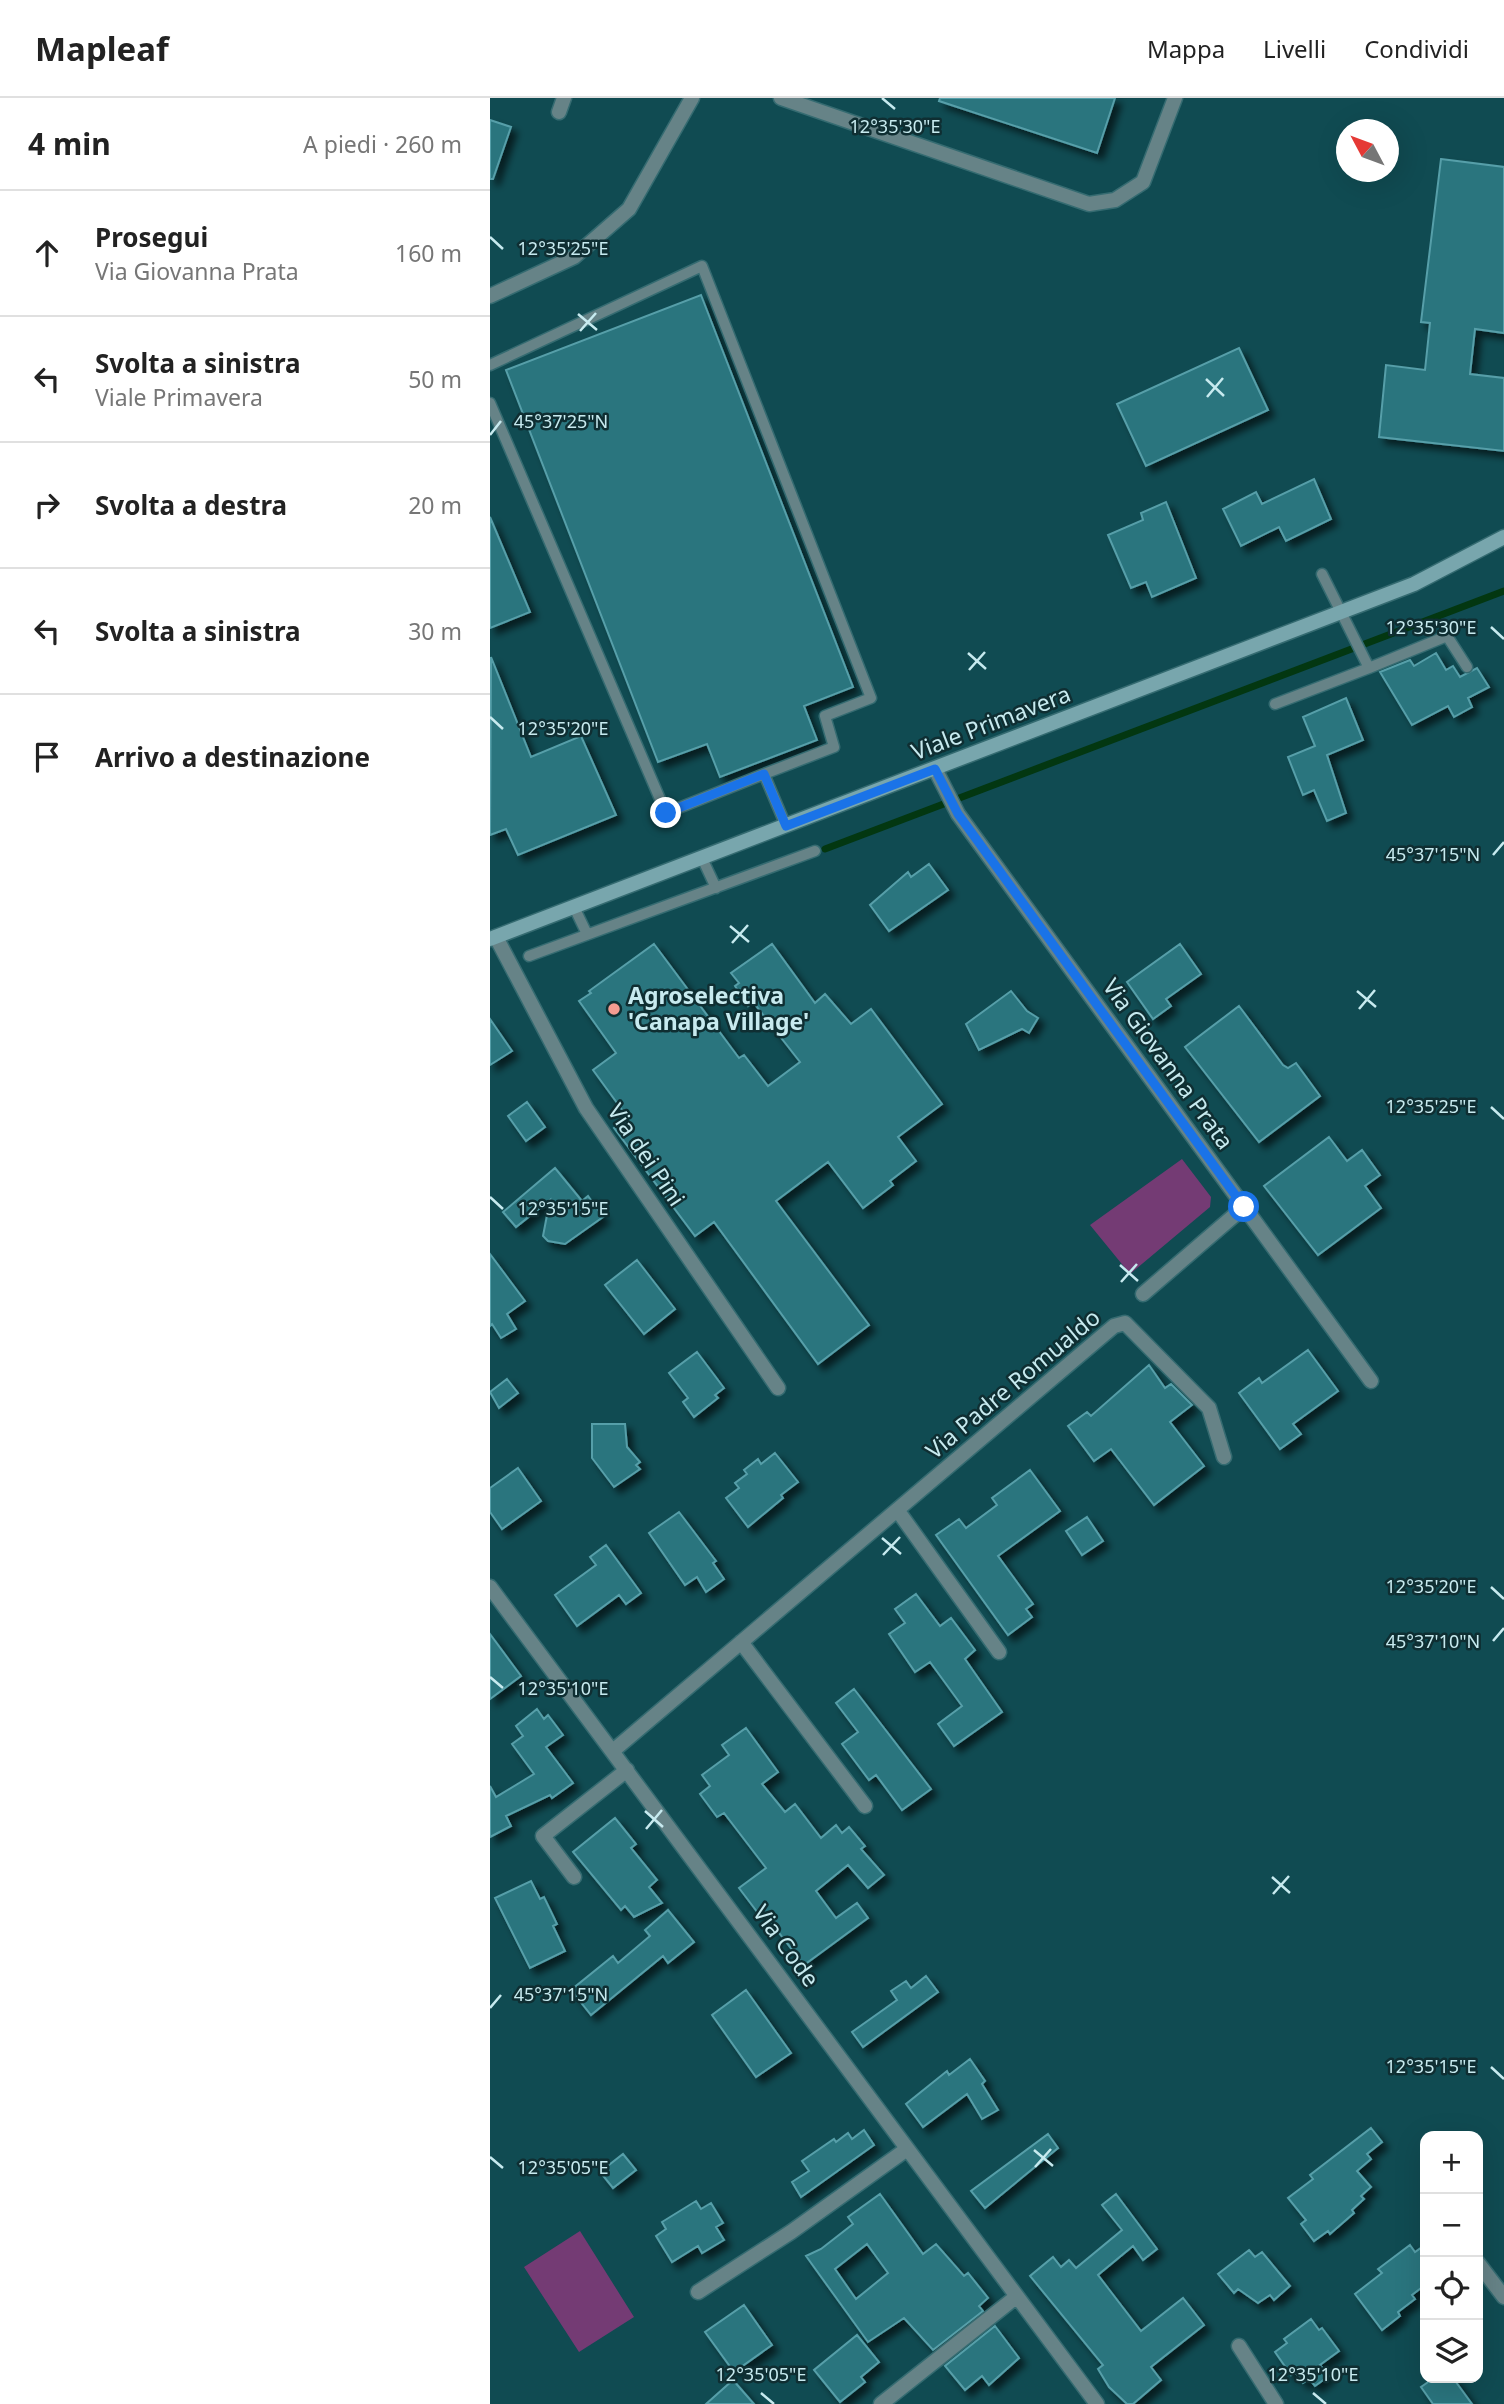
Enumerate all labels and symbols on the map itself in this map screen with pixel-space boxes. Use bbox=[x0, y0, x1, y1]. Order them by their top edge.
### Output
text: 12°35'30"E bbox=[850, 114, 940, 138]
north arrow bbox=[1336, 119, 1399, 182]
text: 12°35'25"E bbox=[518, 236, 608, 260]
text: 45°37'25"N bbox=[514, 409, 608, 433]
text: 12°35'30"E bbox=[1386, 615, 1476, 639]
street label: Viale Primavera bbox=[907, 677, 1075, 767]
text: 12°35'20"E bbox=[518, 716, 608, 740]
route end bbox=[650, 797, 681, 828]
text: 45°37'15"N bbox=[1386, 842, 1480, 866]
street label: Via Giovanna Prata bbox=[1096, 972, 1242, 1155]
place label: Agroselectiva 'Canapa Village' bbox=[628, 979, 809, 1037]
marker: Agroselectiva 'Canapa Village' bbox=[606, 1001, 622, 1017]
text: 12°35'25"E bbox=[1386, 1094, 1476, 1118]
street label: Via dei Pini bbox=[601, 1097, 693, 1212]
route start bbox=[1228, 1191, 1259, 1222]
text: 12°35'15"E bbox=[518, 1196, 608, 1220]
street label: Via Padre Romualdo bbox=[918, 1301, 1106, 1466]
text: 12°35'20"E bbox=[1386, 1574, 1476, 1598]
text: 45°37'10"N bbox=[1386, 1629, 1480, 1653]
text: 12°35'10"E bbox=[518, 1676, 608, 1700]
street label: Via Code bbox=[746, 1898, 827, 1993]
text: 45°37'15"N bbox=[514, 1982, 608, 2006]
text: 12°35'15"E bbox=[1386, 2054, 1476, 2078]
text: 12°35'05"E bbox=[518, 2155, 608, 2179]
text: 12°35'05"E bbox=[716, 2362, 806, 2386]
text: 12°35'10"E bbox=[1268, 2362, 1358, 2386]

